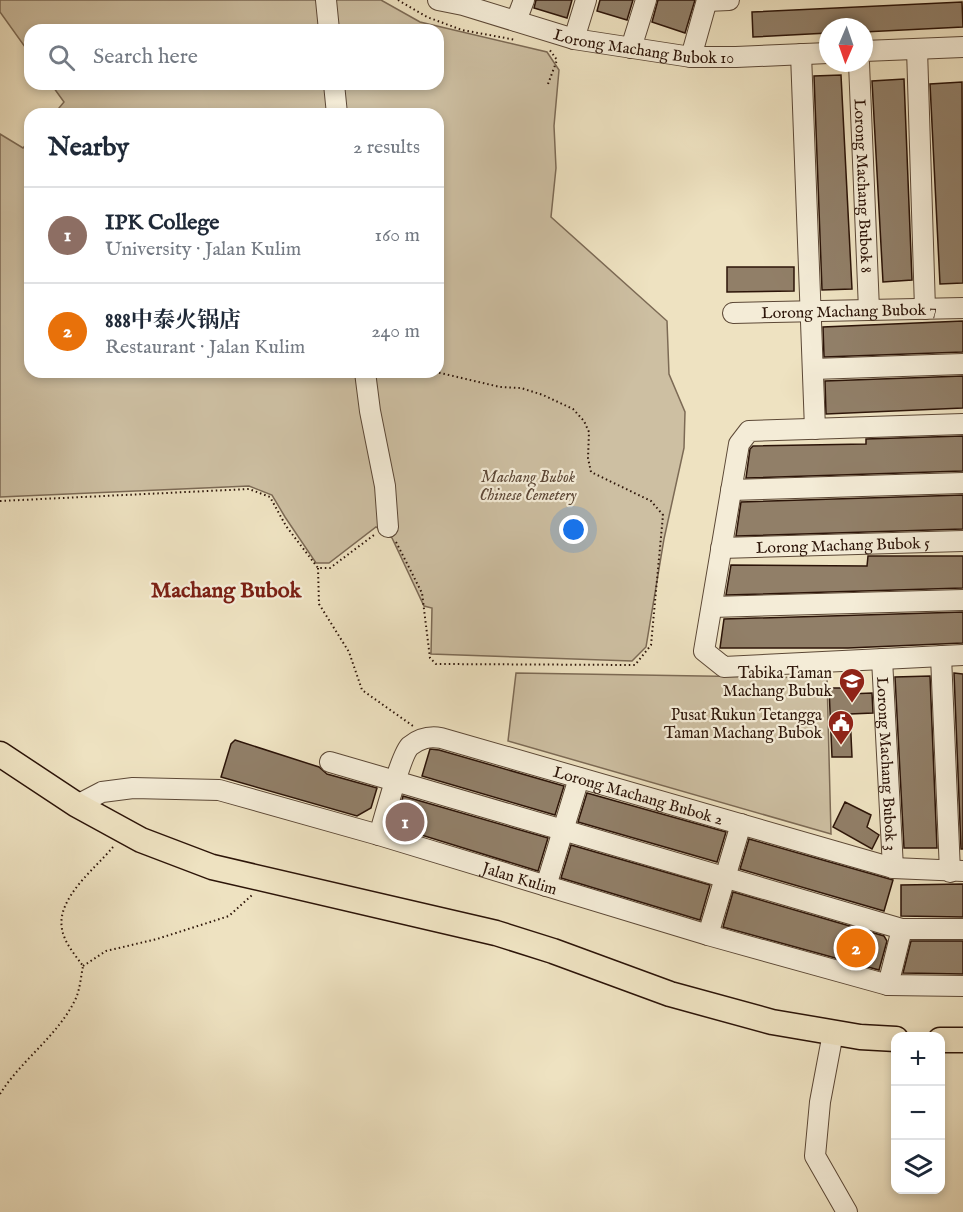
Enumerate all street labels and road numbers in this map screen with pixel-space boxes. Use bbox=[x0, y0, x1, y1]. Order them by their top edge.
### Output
street label: Lorong Machang Bubok 10 bbox=[551, 25, 734, 69]
street label: Lorong Machang Bubok 8 bbox=[848, 98, 876, 274]
street label: Lorong Machang Bubok 7 bbox=[761, 301, 937, 324]
street label: Lorong Machang Bubok 5 bbox=[756, 534, 931, 559]
street label: Lorong Machang Bubok 3 bbox=[871, 676, 900, 852]
street label: Lorong Machang Bubok 2 bbox=[550, 763, 725, 831]
street label: Jalan Kulim bbox=[478, 858, 559, 901]

